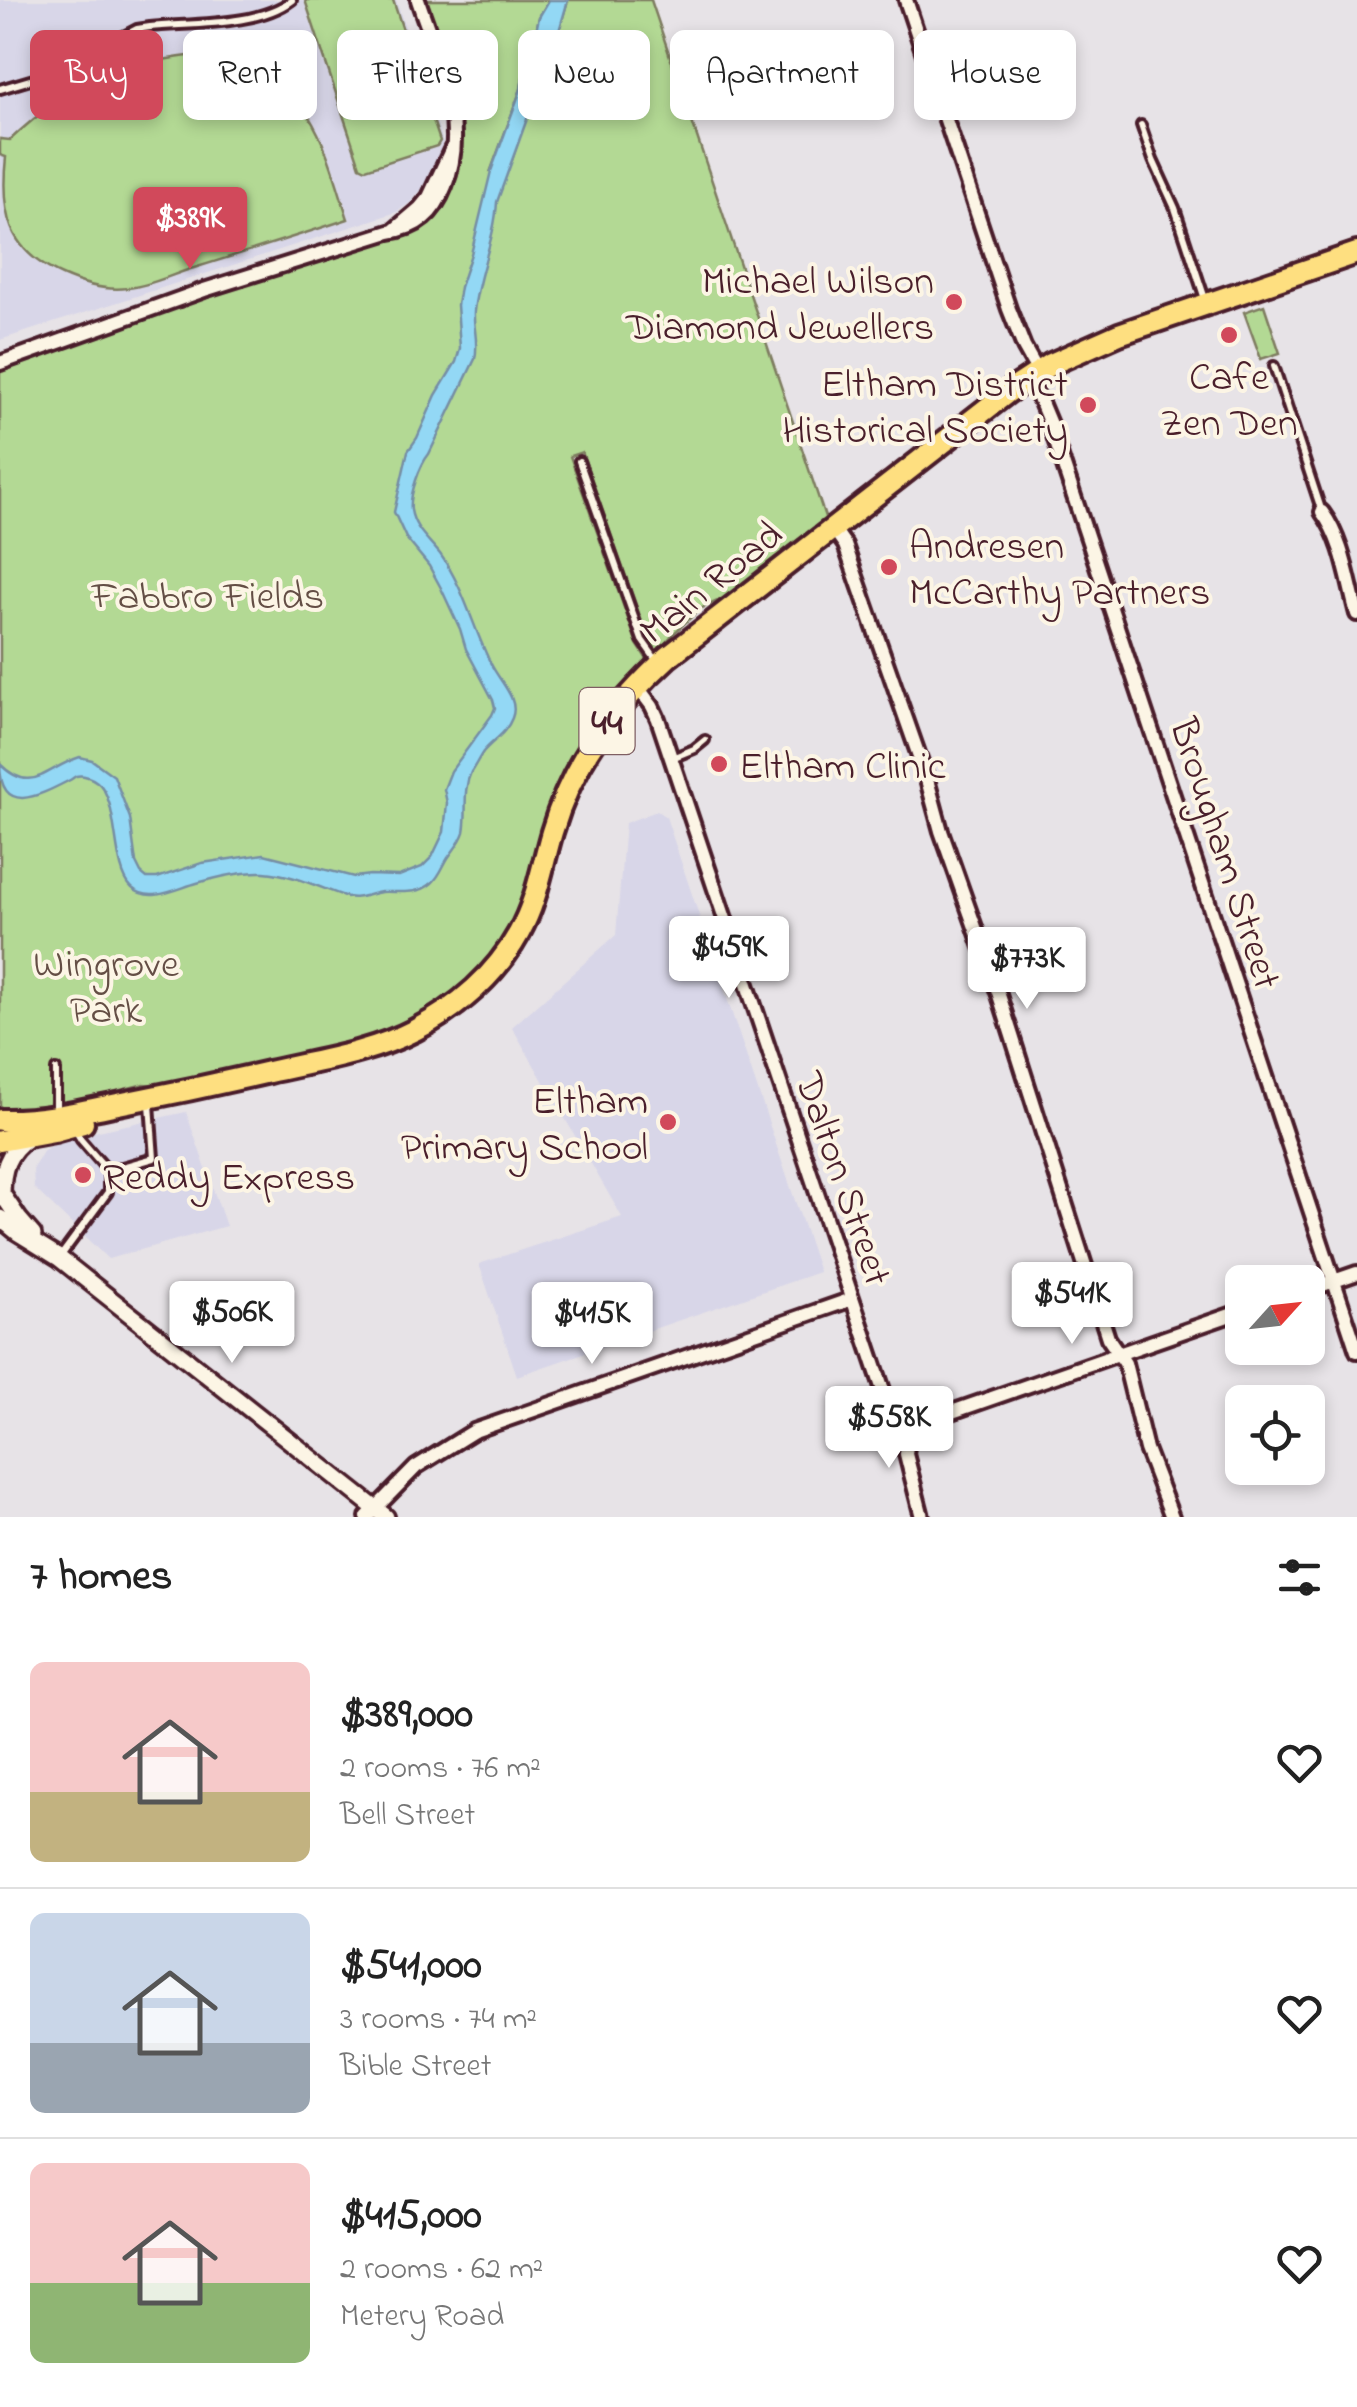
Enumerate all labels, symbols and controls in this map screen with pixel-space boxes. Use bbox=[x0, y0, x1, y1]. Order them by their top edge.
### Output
chip: Buy bbox=[30, 30, 163, 120]
chip: Rent bbox=[183, 30, 317, 120]
chip: Filters bbox=[337, 30, 498, 120]
chip: New bbox=[518, 30, 650, 120]
chip: Apartment bbox=[670, 30, 894, 120]
chip: House bbox=[914, 30, 1076, 120]
pin: $389K bbox=[120, 187, 260, 272]
text: $389K bbox=[155, 196, 225, 243]
place label: Michael Wilson Diamond Jewellers bbox=[625, 254, 934, 359]
marker: Michael Wilson Diamond Jewellers bbox=[943, 291, 965, 313]
marker: Cafe Zen Den bbox=[1218, 324, 1240, 346]
place label: Cafe Zen Den bbox=[1160, 350, 1298, 455]
place label: Eltham District Historical Society bbox=[782, 357, 1068, 462]
marker: Eltham District Historical Society bbox=[1077, 394, 1099, 416]
street label: Main Road bbox=[628, 508, 797, 661]
place label: Andresen McCarthy Partners bbox=[909, 519, 1210, 624]
marker: Andresen McCarthy Partners bbox=[878, 556, 900, 578]
park label: Fabbro Fields bbox=[91, 569, 324, 628]
road number: 44 bbox=[580, 688, 634, 754]
street label: Brougham Street bbox=[1151, 710, 1294, 997]
place label: Eltham Clinic bbox=[739, 739, 946, 798]
marker: Eltham Clinic bbox=[708, 753, 730, 775]
pin: $459K bbox=[659, 916, 799, 1001]
text: $459K bbox=[691, 925, 767, 972]
pin: $773K bbox=[957, 927, 1097, 1012]
text: $773K bbox=[990, 936, 1064, 983]
park label: Wingrove Park bbox=[33, 937, 179, 1042]
street label: Dalton Street bbox=[776, 1064, 905, 1294]
place label: Eltham Primary School bbox=[401, 1074, 648, 1179]
marker: Eltham Primary School bbox=[657, 1111, 679, 1133]
place label: Reddy Express bbox=[103, 1150, 355, 1209]
marker: Reddy Express bbox=[72, 1164, 94, 1186]
pin: $541K bbox=[1002, 1262, 1142, 1347]
north arrow bbox=[1225, 1265, 1325, 1365]
map controls bbox=[1225, 1265, 1325, 1485]
text: $541K bbox=[1034, 1271, 1110, 1318]
pin: $506K bbox=[162, 1281, 302, 1366]
pin: $415K bbox=[522, 1282, 662, 1367]
text: $506K bbox=[191, 1290, 273, 1337]
text: $415K bbox=[554, 1291, 630, 1338]
button: locate bbox=[1225, 1385, 1325, 1485]
pin: $558K bbox=[819, 1386, 959, 1471]
text: $558K bbox=[847, 1395, 931, 1442]
text: 7 homes bbox=[30, 1547, 172, 1608]
icon: filters bbox=[1272, 1550, 1327, 1605]
text: $389,000 bbox=[340, 1685, 473, 1746]
icon: home bbox=[110, 1702, 230, 1822]
icon: heart bbox=[1272, 1735, 1327, 1790]
text: 2 rooms · 76 m² bbox=[340, 1746, 541, 1793]
text: Bell Street bbox=[340, 1793, 475, 1840]
text: $541,000 bbox=[340, 1936, 482, 1997]
icon: home bbox=[110, 1953, 230, 2073]
icon: heart bbox=[1272, 1986, 1327, 2041]
text: 3 rooms · 74 m² bbox=[340, 1997, 537, 2044]
text: Bible Street bbox=[340, 2044, 492, 2091]
text: $415,000 bbox=[340, 2186, 482, 2247]
icon: home bbox=[110, 2203, 230, 2323]
icon: heart bbox=[1272, 2236, 1327, 2291]
text: 2 rooms · 62 m² bbox=[340, 2247, 543, 2294]
text: Metery Road bbox=[340, 2294, 504, 2341]

